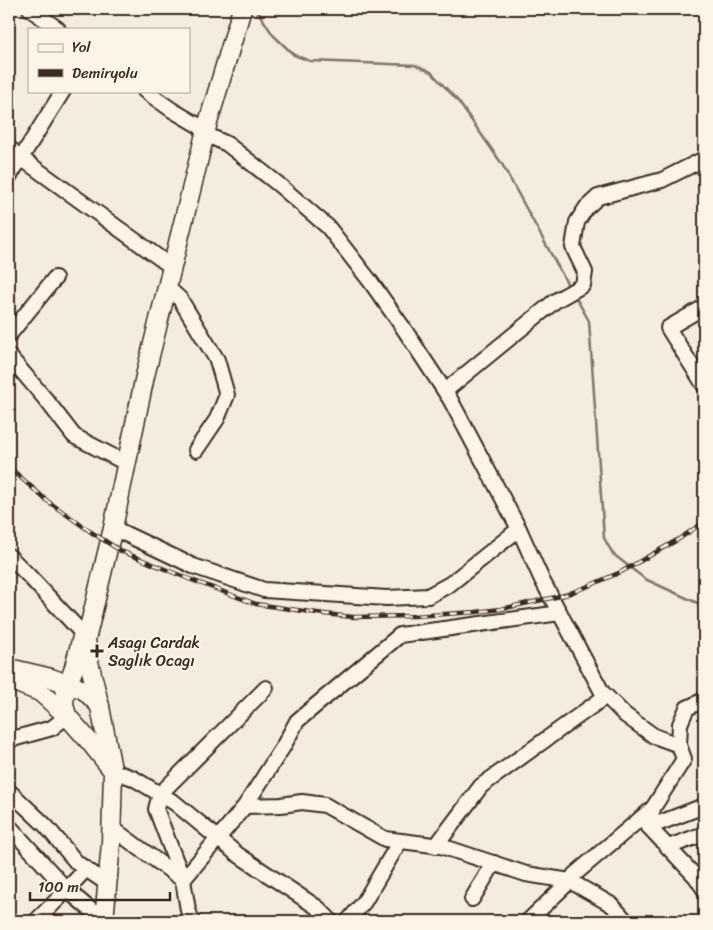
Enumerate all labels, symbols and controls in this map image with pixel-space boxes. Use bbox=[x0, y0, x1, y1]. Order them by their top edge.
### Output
legend bbox=[28, 28, 190, 92]
text: Yol bbox=[72, 34, 91, 60]
text: Demiryolu bbox=[72, 60, 138, 86]
place label: Asagı Cardak Saglık Ocagı bbox=[107, 628, 200, 675]
marker: Asagı Cardak Saglık Ocagı bbox=[90, 644, 104, 658]
scale bar bbox=[30, 870, 170, 902]
text: 100 m bbox=[38, 874, 79, 900]

